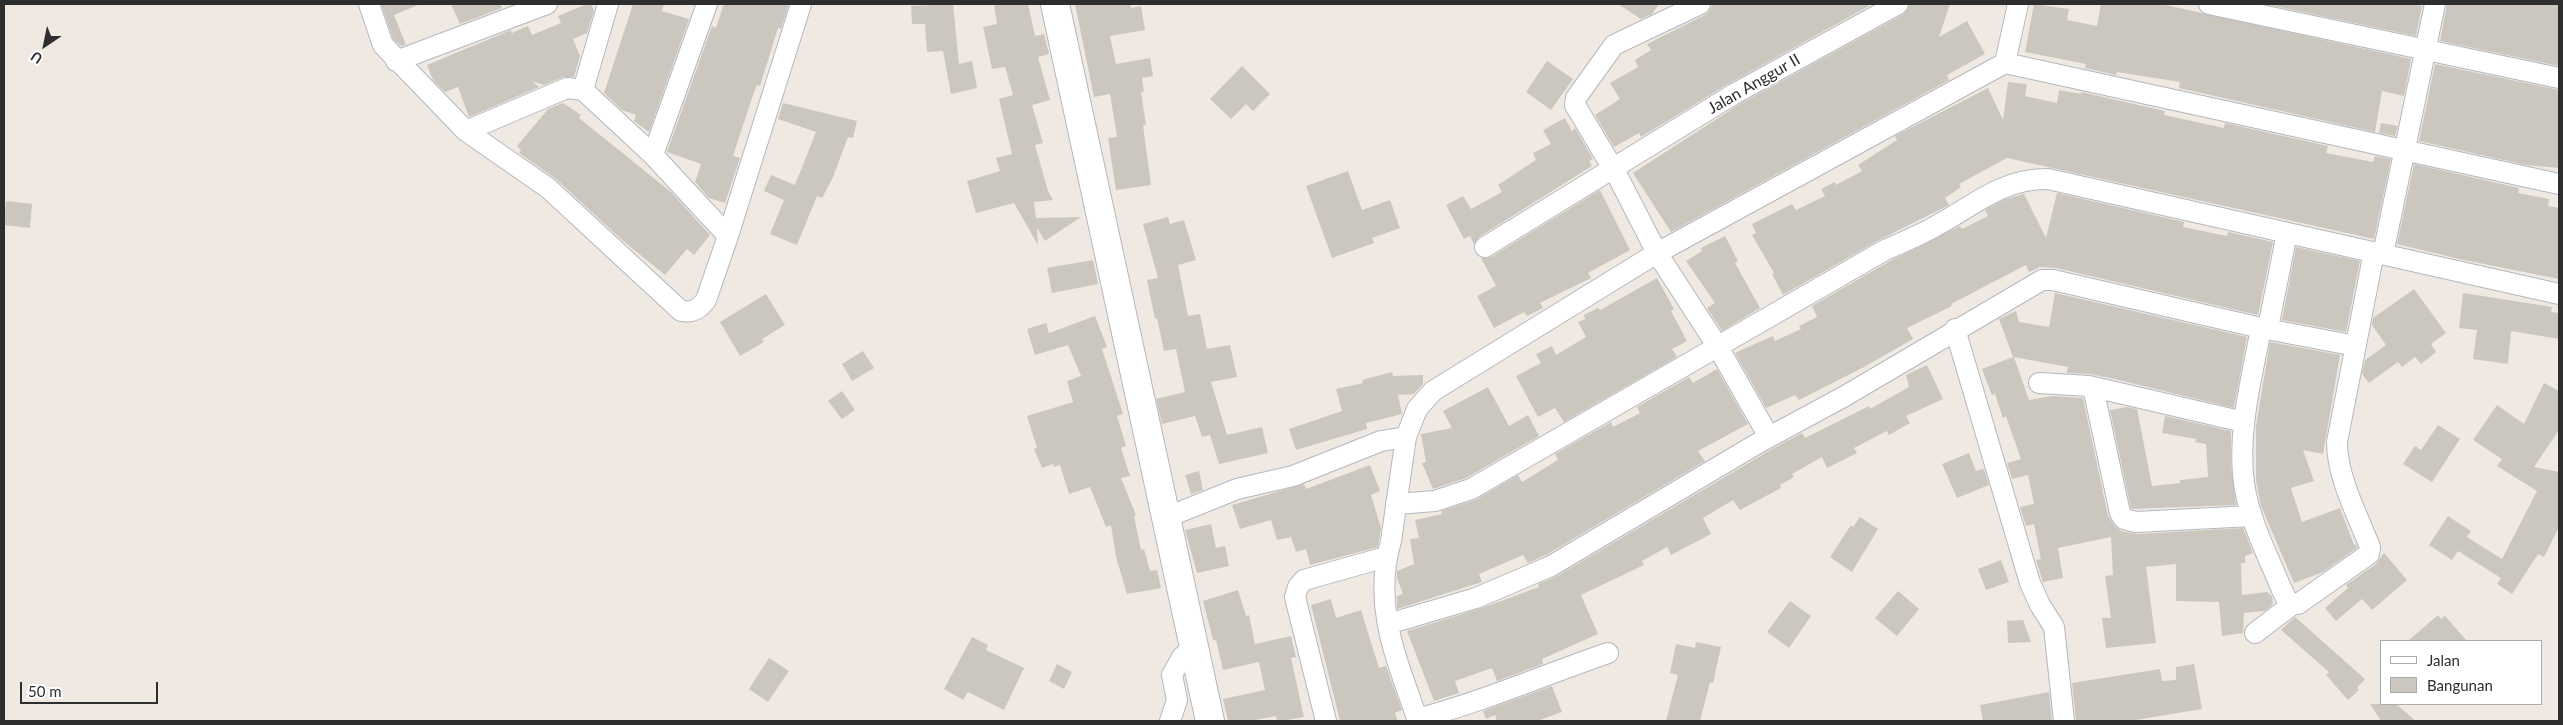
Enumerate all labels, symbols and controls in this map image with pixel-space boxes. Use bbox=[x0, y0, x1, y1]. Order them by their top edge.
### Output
north arrow bbox=[20, 20, 70, 70]
text: U bbox=[27, 48, 45, 68]
street label: Jalan Anggur II bbox=[1704, 50, 1804, 118]
legend bbox=[2380, 640, 2543, 705]
text: Jalan bbox=[2427, 651, 2460, 669]
scale bar bbox=[22, 672, 160, 704]
text: Bangunan bbox=[2427, 676, 2493, 694]
text: 50 m bbox=[28, 682, 62, 700]

